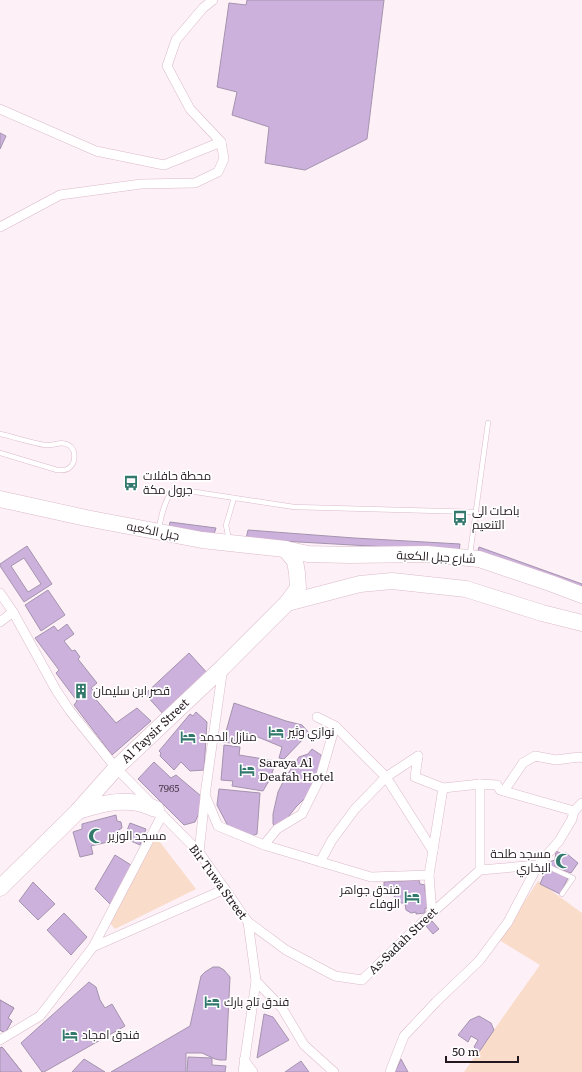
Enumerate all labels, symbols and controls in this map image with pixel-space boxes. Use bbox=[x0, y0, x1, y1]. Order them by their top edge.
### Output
place label: محطة حافلات جرول مكة bbox=[143, 466, 211, 498]
bus stop icon: محطة حافلات جرول مكة bbox=[122, 474, 140, 492]
place label: باصات الى التنعيم bbox=[472, 501, 519, 533]
bus stop icon: باصات الى التنعيم bbox=[451, 509, 469, 527]
street label: جبل الكعبه bbox=[125, 516, 181, 544]
street label: شارع جبل الكعبة bbox=[396, 545, 476, 567]
place label: قصر ابن سليمان bbox=[93, 681, 170, 699]
building icon: قصر ابن سليمان bbox=[72, 682, 90, 700]
street label: Al Taysir Street bbox=[117, 693, 193, 767]
place label: نوازي وثير bbox=[287, 722, 335, 742]
hotel icon: نوازي وثير bbox=[267, 723, 285, 741]
place label: منازل الحمد bbox=[200, 727, 257, 745]
hotel icon: منازل الحمد bbox=[179, 728, 197, 746]
place label: Saraya Al Deafah Hotel bbox=[259, 753, 334, 785]
hotel icon: Saraya Al Deafah Hotel bbox=[238, 761, 256, 779]
house number: 7965 bbox=[159, 780, 179, 795]
place label: مسجد الوزير bbox=[107, 826, 166, 844]
mosque icon: مسجد الوزير bbox=[87, 827, 105, 845]
street label: Bir Tuwa Street bbox=[185, 840, 252, 923]
place label: مسجد طلحة البخاري bbox=[490, 844, 551, 878]
mosque icon: مسجد طلحة البخاري bbox=[554, 852, 572, 870]
place label: فندق جواهر الوفاء bbox=[339, 880, 400, 912]
hotel icon: فندق جواهر الوفاء bbox=[403, 888, 421, 906]
street label: As-Sadah Street bbox=[364, 902, 441, 978]
place label: فندق تاج بارك bbox=[224, 992, 289, 1010]
hotel icon: فندق تاج بارك bbox=[203, 993, 221, 1011]
place label: فندق امجاد bbox=[82, 1025, 140, 1043]
hotel icon: فندق امجاد bbox=[61, 1026, 79, 1044]
scale bar bbox=[446, 1038, 518, 1064]
text: 50 m bbox=[452, 1042, 479, 1060]

